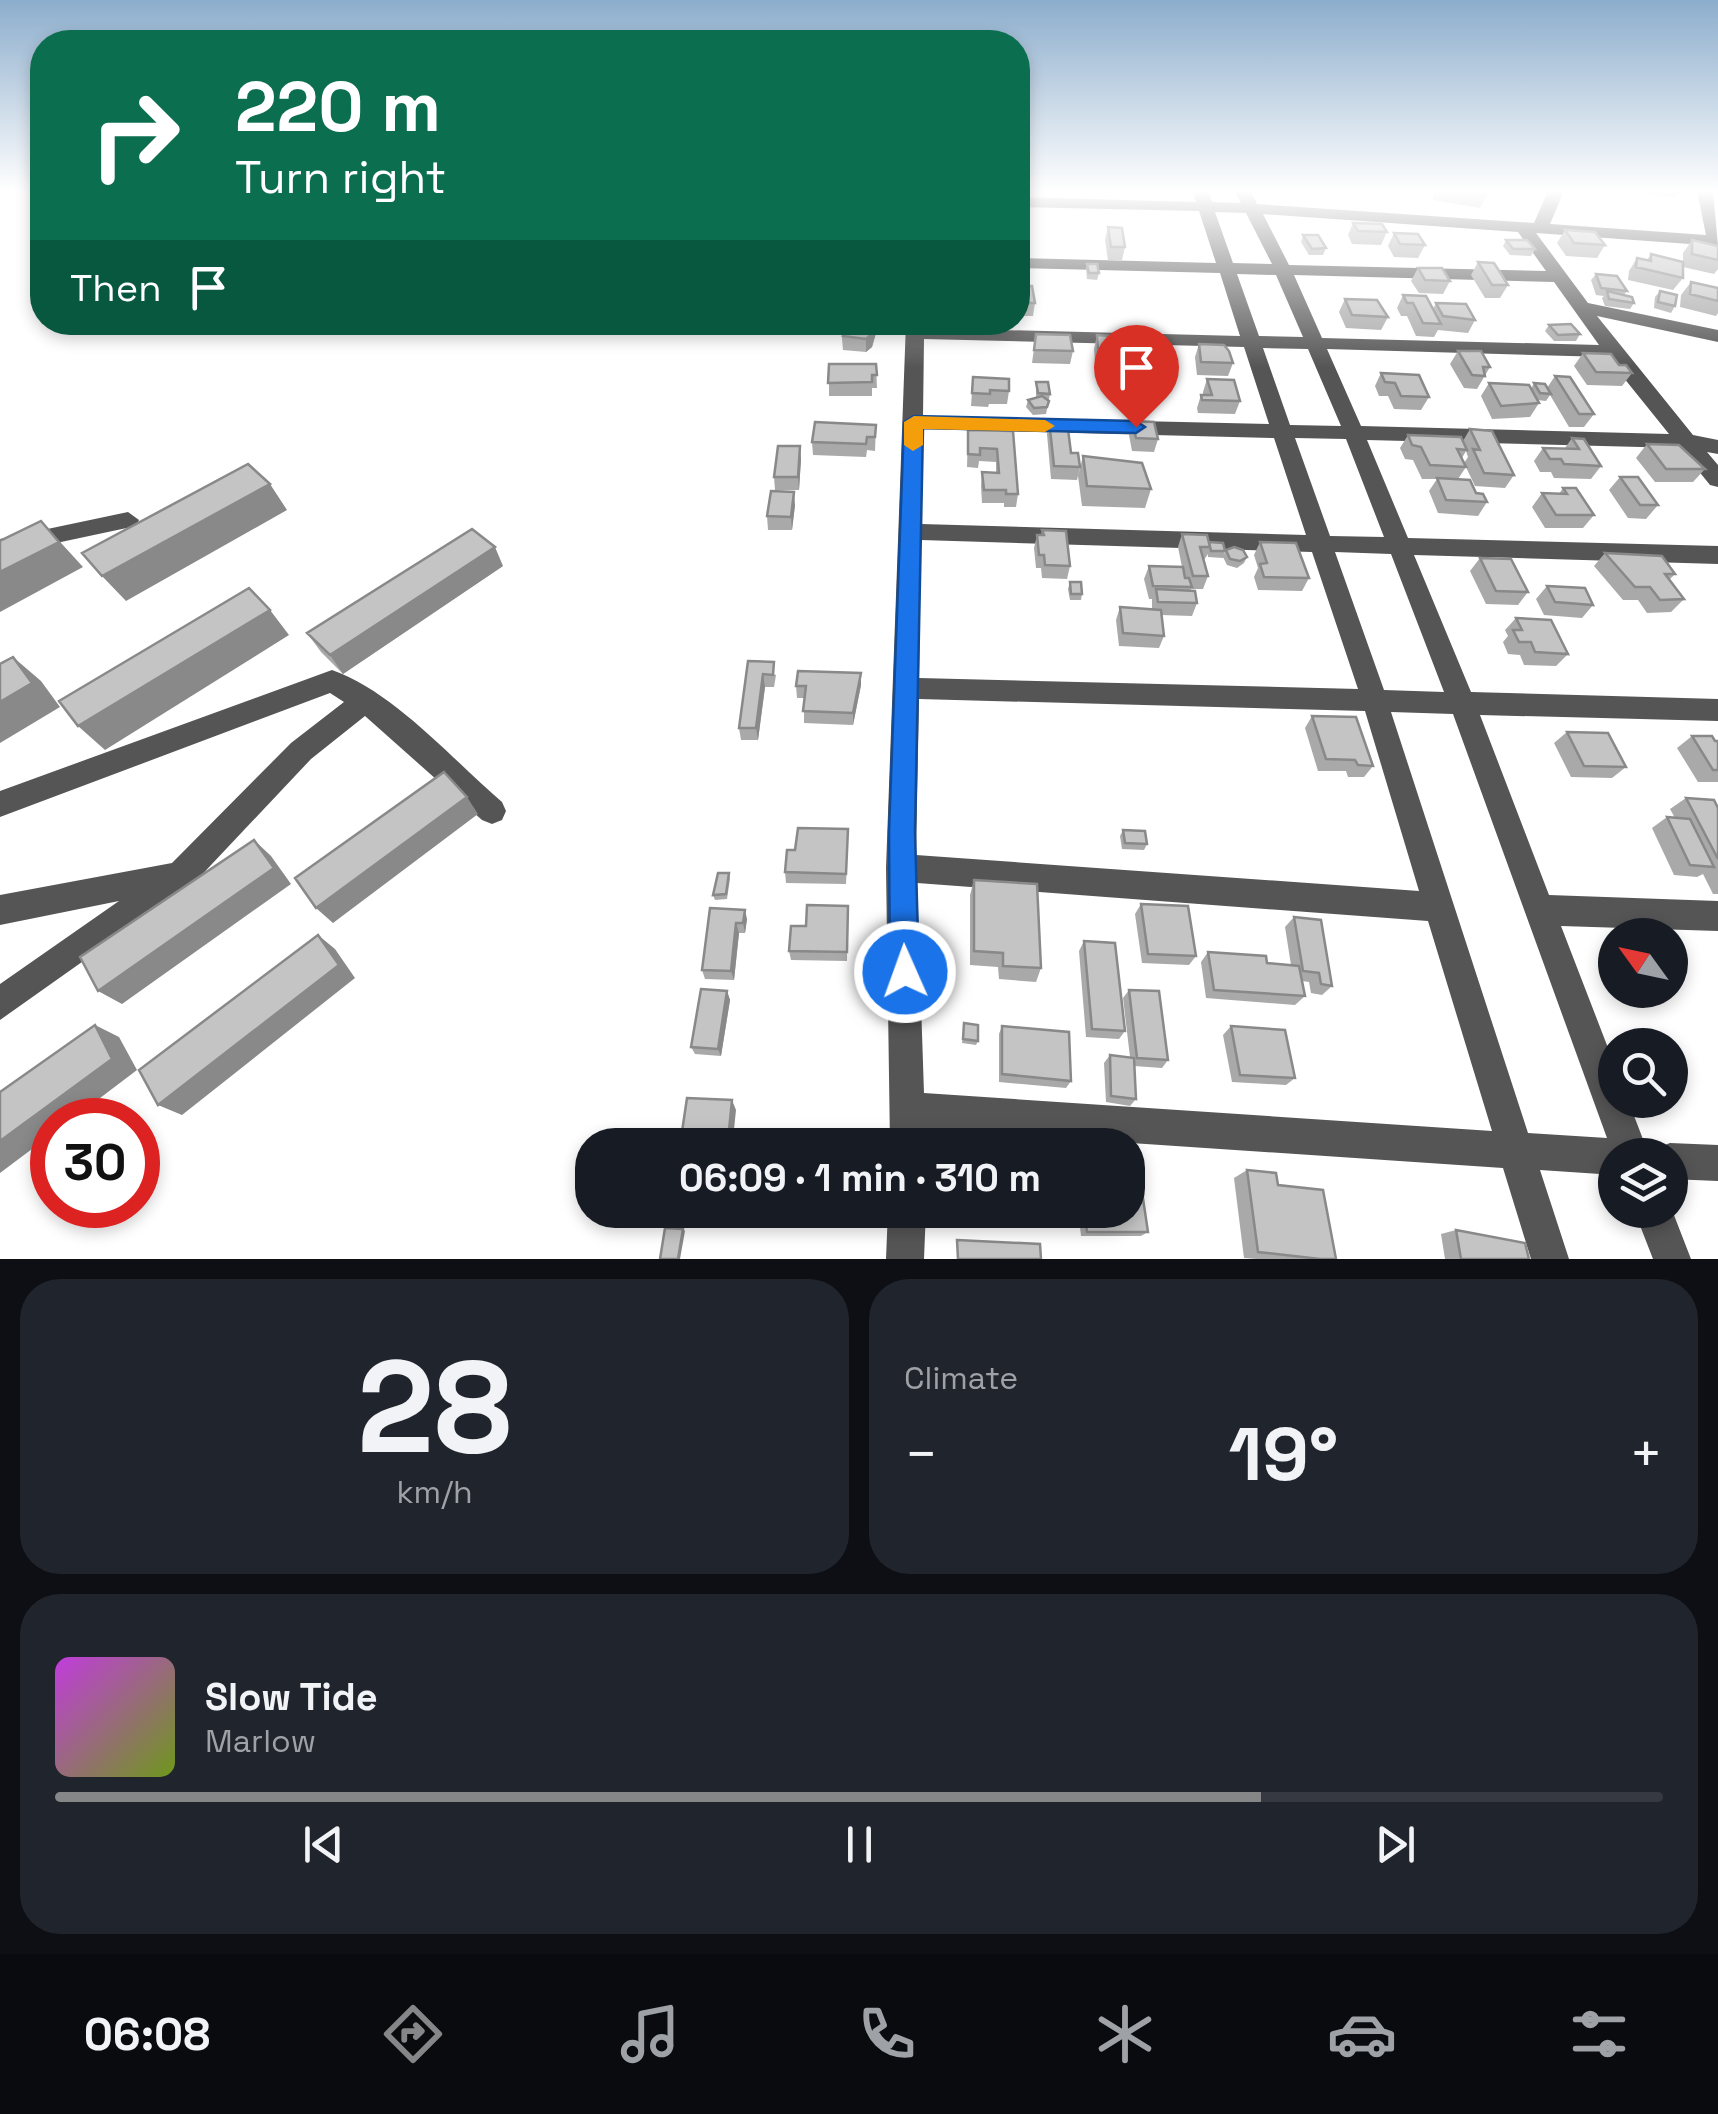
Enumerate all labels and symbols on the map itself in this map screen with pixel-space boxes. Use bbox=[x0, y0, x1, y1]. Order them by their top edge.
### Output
pin bbox=[1094, 325, 1179, 428]
north arrow bbox=[1598, 918, 1688, 1008]
position arrow bbox=[853, 920, 957, 1024]
speed limit sign: 30 bbox=[30, 1098, 160, 1228]

